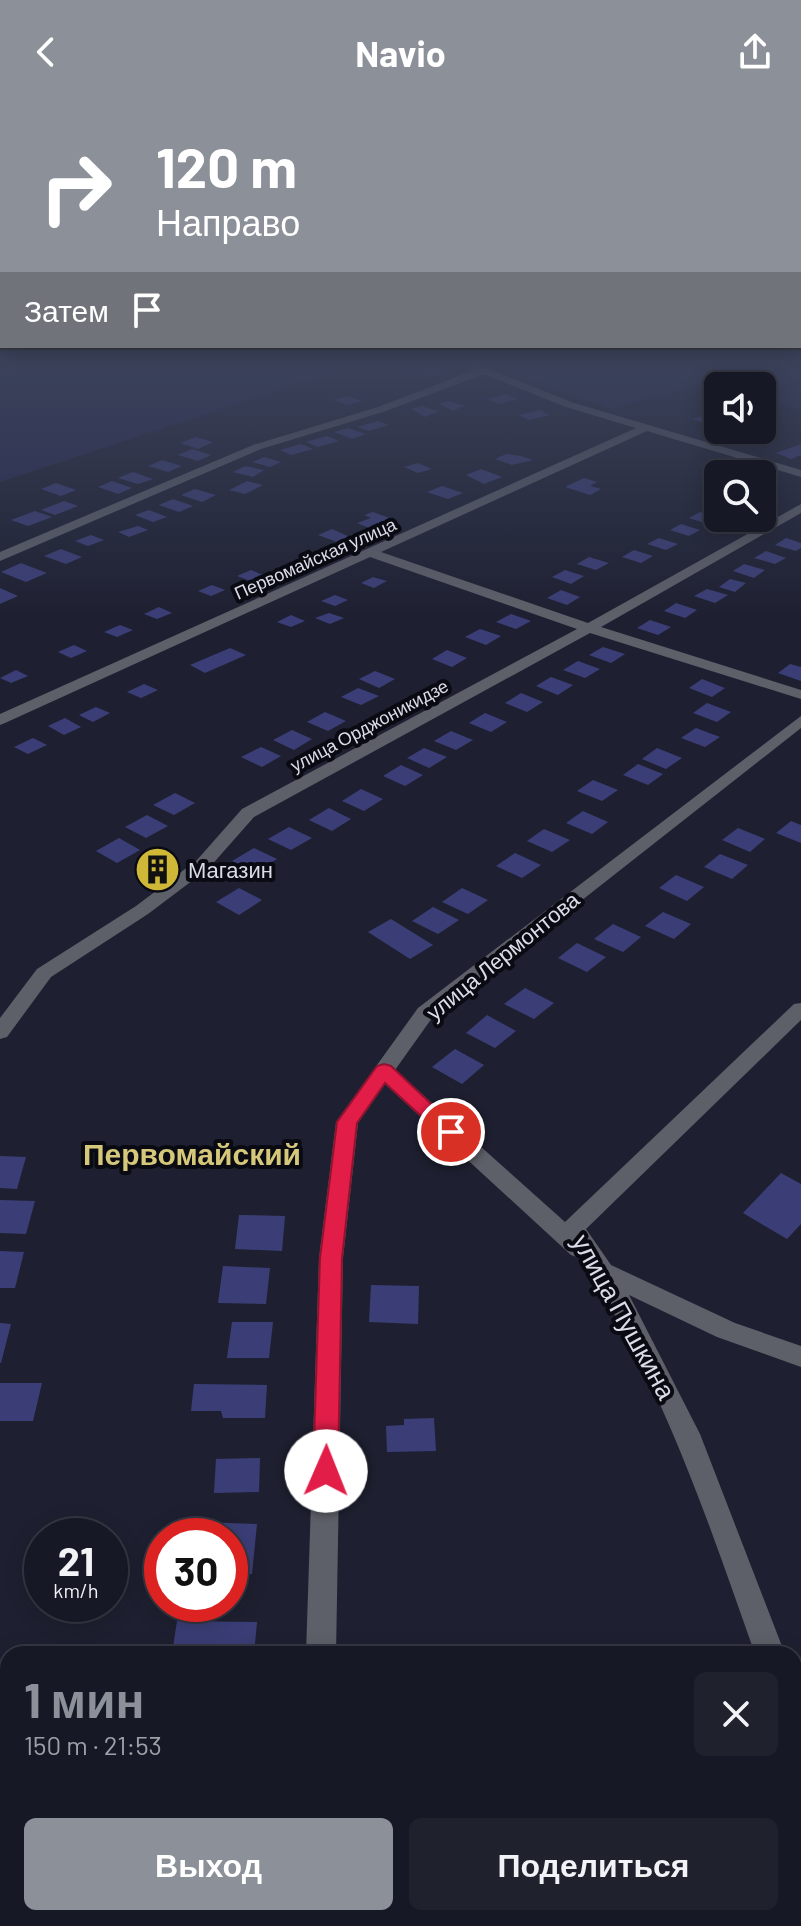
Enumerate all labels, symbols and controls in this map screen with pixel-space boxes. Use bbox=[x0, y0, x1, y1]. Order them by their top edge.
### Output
icon: back bbox=[24, 30, 68, 74]
icon: share bbox=[733, 30, 777, 74]
text: Navio bbox=[355, 31, 446, 74]
text: 120 m bbox=[156, 132, 297, 199]
icon: right bbox=[24, 136, 128, 240]
text: Направо bbox=[156, 200, 300, 243]
icon: arrive bbox=[125, 288, 169, 332]
text: Затем bbox=[24, 292, 109, 328]
map controls bbox=[704, 372, 776, 532]
button: sound bbox=[704, 372, 776, 444]
button: search bbox=[704, 460, 776, 532]
street label: Первомайская улица bbox=[231, 512, 400, 604]
street label: улица Орджоникидзе bbox=[286, 674, 452, 776]
building icon: Магазин bbox=[133, 845, 181, 893]
place label: Магазин bbox=[188, 856, 273, 882]
street label: улица Лермонтова bbox=[420, 885, 585, 1025]
pin bbox=[417, 1098, 485, 1166]
icon: arrive bbox=[429, 1110, 473, 1154]
district label: Первомайский bbox=[83, 1135, 301, 1171]
street label: улица Пушкина bbox=[567, 1228, 683, 1404]
position arrow bbox=[284, 1429, 368, 1513]
speed limit sign: 30 bbox=[144, 1518, 248, 1622]
text: 21 bbox=[58, 1536, 94, 1584]
text: km/h bbox=[53, 1578, 99, 1602]
text: 1 мин bbox=[24, 1670, 145, 1728]
button: close bbox=[694, 1672, 778, 1756]
text: 150 m · 21:53 bbox=[24, 1729, 162, 1760]
button: Выход bbox=[24, 1818, 393, 1910]
button: Поделиться bbox=[409, 1818, 778, 1910]

